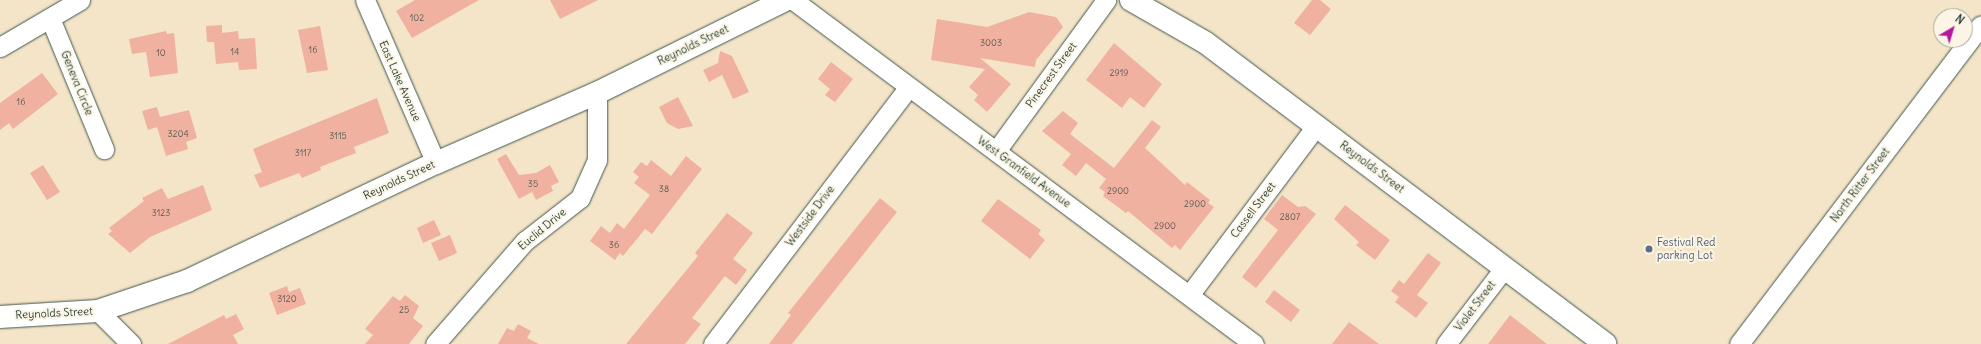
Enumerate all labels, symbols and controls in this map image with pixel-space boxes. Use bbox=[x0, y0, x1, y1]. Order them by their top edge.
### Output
north arrow bbox=[1933, 8, 1973, 48]
text: N bbox=[1952, 11, 1967, 27]
house number: 102 bbox=[410, 13, 424, 23]
street label: Reynolds Street bbox=[655, 22, 731, 68]
house number: 3003 bbox=[980, 38, 1002, 48]
street label: East Lake Avenue bbox=[376, 39, 424, 123]
street label: Pinecrest Street bbox=[1023, 40, 1079, 110]
house number: 16 bbox=[309, 45, 317, 55]
house number: 14 bbox=[231, 47, 239, 57]
house number: 10 bbox=[156, 48, 166, 58]
street label: Geneva Circle bbox=[58, 49, 96, 117]
house number: 2919 bbox=[1110, 68, 1128, 78]
house number: 16 bbox=[17, 97, 25, 107]
house number: 3204 bbox=[167, 129, 189, 139]
house number: 3115 bbox=[329, 131, 347, 141]
street label: West Granfield Avenue bbox=[975, 134, 1073, 210]
street label: Reynolds Street bbox=[1337, 138, 1407, 196]
street label: North Ritter Street bbox=[1828, 145, 1892, 225]
house number: 3117 bbox=[295, 148, 311, 158]
street label: Reynolds Street bbox=[361, 158, 437, 202]
house number: 35 bbox=[528, 179, 538, 189]
street label: Cassell Street bbox=[1228, 180, 1278, 240]
street label: Westside Drive bbox=[783, 183, 837, 249]
house number: 38 bbox=[659, 184, 669, 194]
house number: 2900 bbox=[1107, 186, 1129, 196]
house number: 2900 bbox=[1184, 199, 1206, 209]
street label: Euclid Drive bbox=[515, 205, 569, 253]
house number: 3123 bbox=[152, 208, 170, 218]
house number: 2807 bbox=[1280, 212, 1300, 222]
house number: 2900 bbox=[1154, 221, 1176, 231]
place label: Festival Red parking Lot bbox=[1657, 236, 1716, 262]
house number: 36 bbox=[609, 240, 619, 250]
marker: Festival Red parking Lot bbox=[1644, 244, 1654, 254]
street label: Violet Street bbox=[1452, 278, 1498, 334]
house number: 3120 bbox=[277, 294, 297, 304]
street label: Reynolds Street bbox=[15, 304, 93, 322]
house number: 25 bbox=[399, 305, 409, 315]

